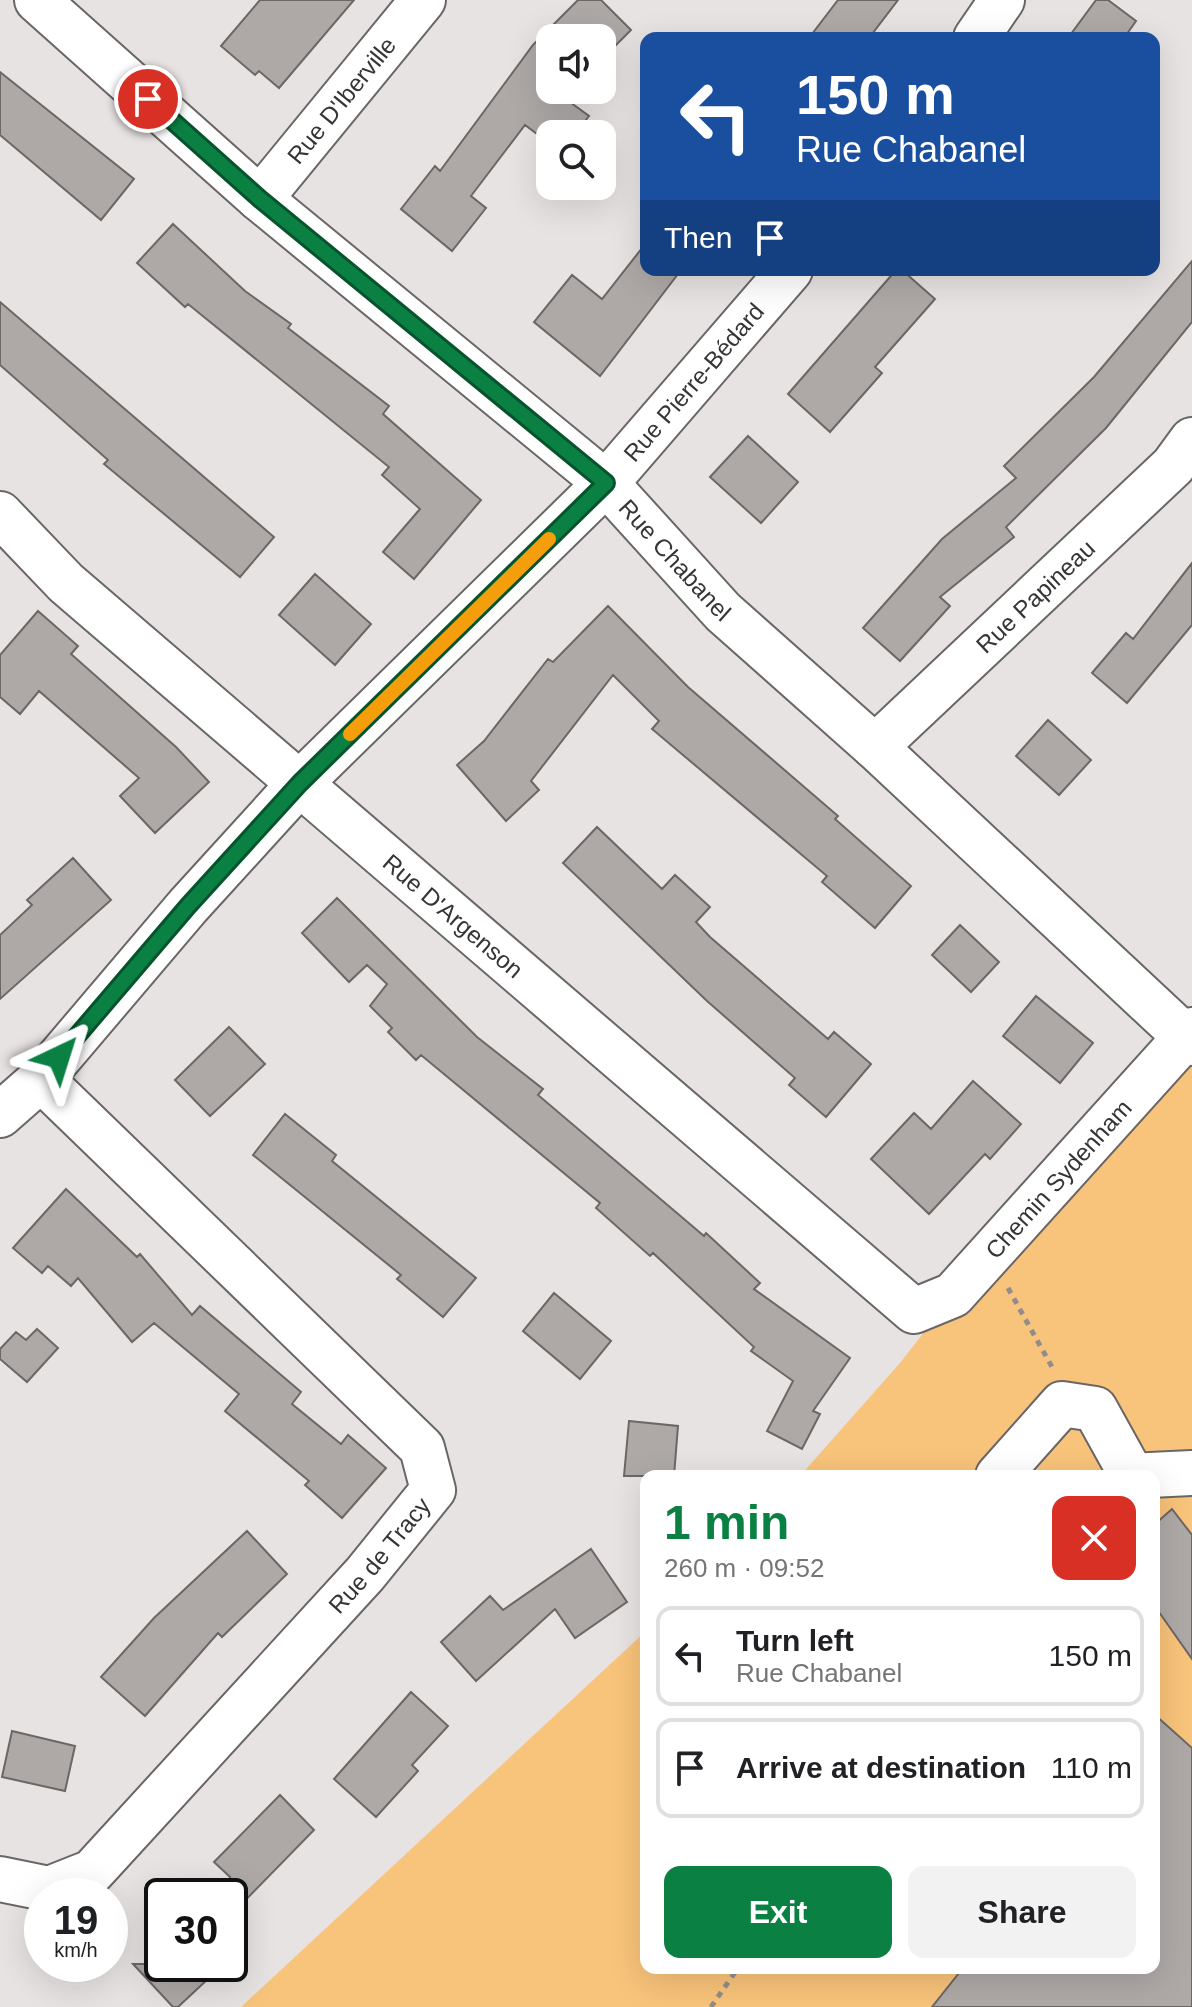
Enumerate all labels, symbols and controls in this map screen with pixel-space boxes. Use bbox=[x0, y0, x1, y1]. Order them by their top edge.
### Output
map controls bbox=[536, 24, 616, 200]
button: sound bbox=[536, 24, 616, 104]
street label: Rue D'Iberville bbox=[281, 31, 401, 169]
text: 150 m bbox=[796, 63, 955, 126]
icon: left bbox=[664, 64, 768, 168]
pin bbox=[114, 65, 182, 133]
icon: arrive bbox=[126, 77, 170, 121]
button: search bbox=[536, 120, 616, 200]
text: Rue Chabanel bbox=[796, 129, 1026, 170]
icon: arrive bbox=[748, 216, 792, 260]
text: Then bbox=[664, 221, 732, 254]
street label: Rue Pierre-Bédard bbox=[618, 297, 769, 467]
street label: Rue Chabanel bbox=[614, 494, 737, 626]
street label: Rue Papineau bbox=[970, 534, 1100, 658]
street label: Rue D'Argenson bbox=[378, 848, 529, 983]
position arrow bbox=[17, 1015, 101, 1099]
street label: Chemin Sydenham bbox=[980, 1094, 1136, 1263]
street label: Rue de Tracy bbox=[323, 1492, 435, 1618]
text: 1 min bbox=[664, 1496, 789, 1549]
button: close bbox=[1052, 1496, 1136, 1580]
text: 260 m · 09:52 bbox=[664, 1553, 824, 1583]
text: Turn left bbox=[736, 1624, 854, 1657]
icon: left bbox=[668, 1634, 712, 1678]
text: 150 m bbox=[1049, 1639, 1132, 1672]
text: Rue Chabanel bbox=[736, 1658, 902, 1688]
icon: arrive bbox=[668, 1746, 712, 1790]
text: Arrive at destination bbox=[736, 1751, 1026, 1784]
text: 110 m bbox=[1051, 1751, 1132, 1784]
button: Exit bbox=[664, 1866, 892, 1958]
button: Share bbox=[908, 1866, 1136, 1958]
speed limit sign: 30 bbox=[144, 1878, 248, 1982]
text: 19 bbox=[54, 1898, 98, 1942]
text: km/h bbox=[54, 1939, 98, 1961]

